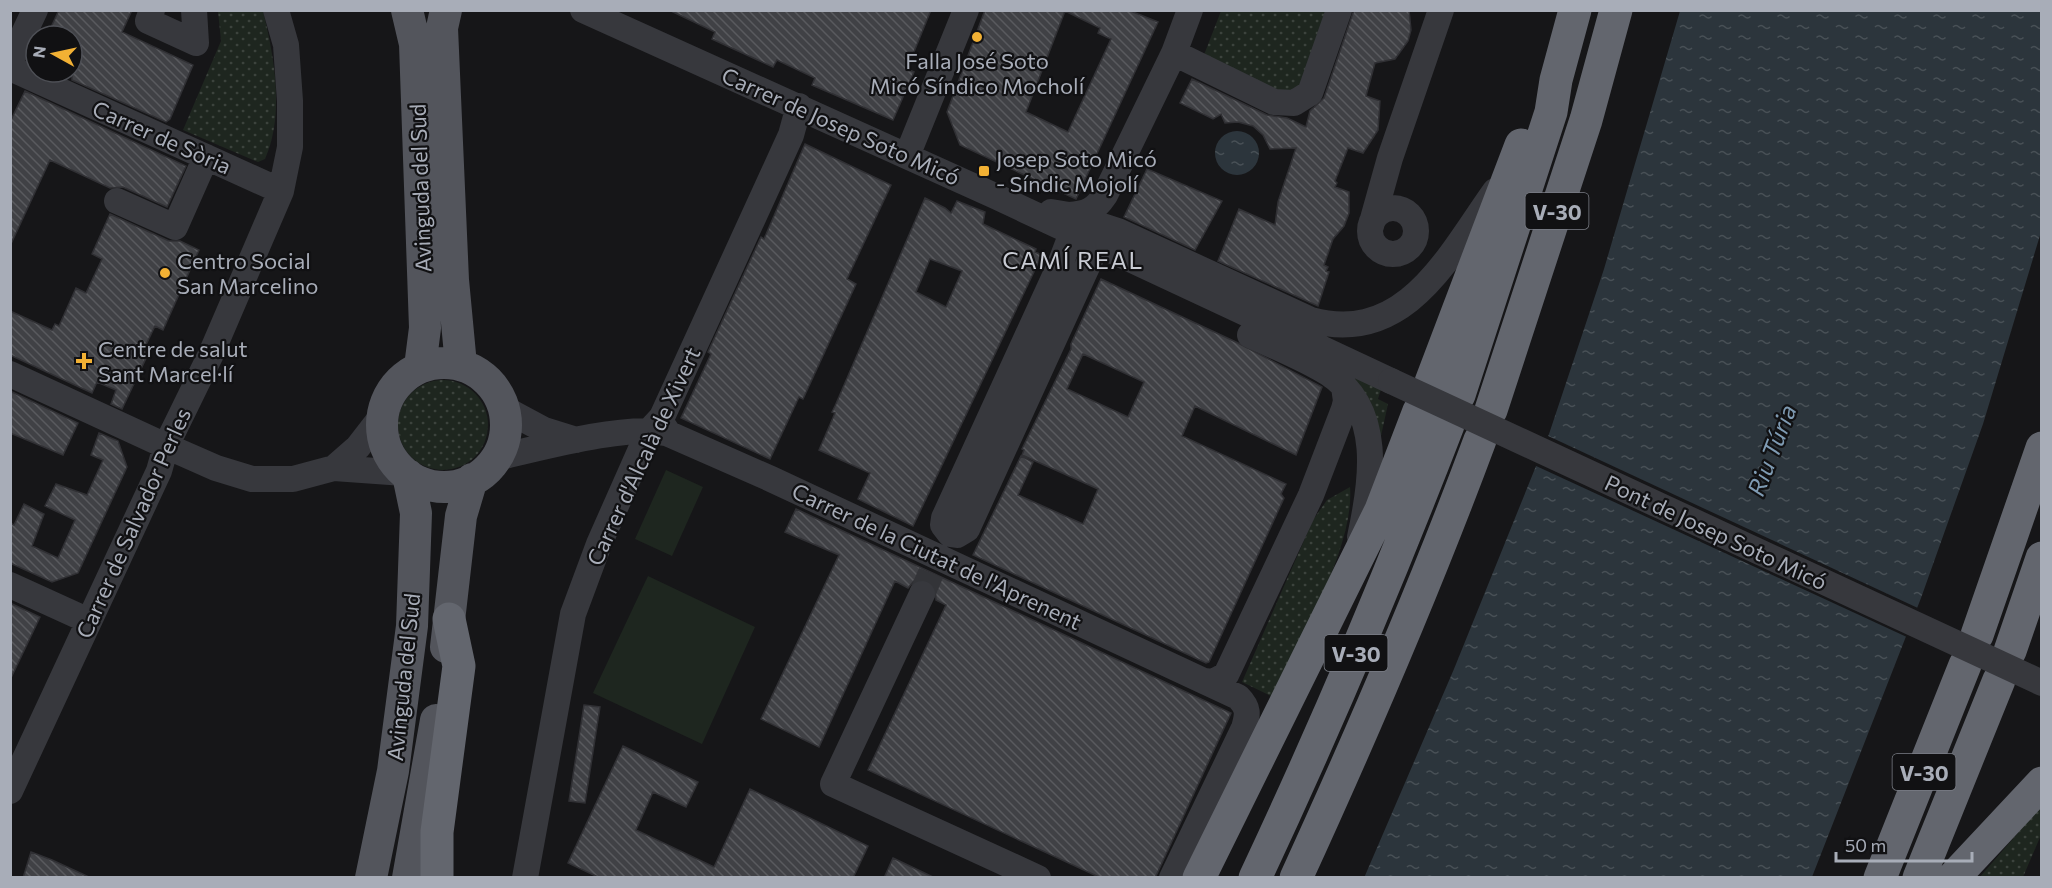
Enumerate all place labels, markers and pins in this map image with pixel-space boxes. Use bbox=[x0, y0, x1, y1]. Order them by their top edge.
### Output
marker: Falla José Soto Micó Síndico Mocholí bbox=[970, 30, 984, 44]
place label: Falla José Soto Micó Síndico Mocholí bbox=[870, 47, 1086, 99]
place label: Josep Soto Micó - Síndic Mojolí bbox=[996, 145, 1157, 197]
marker: Josep Soto Micó - Síndic Mojolí bbox=[977, 164, 991, 178]
place label: Centro Social San Marcelino bbox=[177, 247, 318, 299]
marker: Centro Social San Marcelino bbox=[158, 266, 172, 280]
place label: Centre de salut Sant Marcel·lí bbox=[98, 335, 247, 387]
marker: Centre de salut Sant Marcel·lí bbox=[75, 352, 93, 370]

